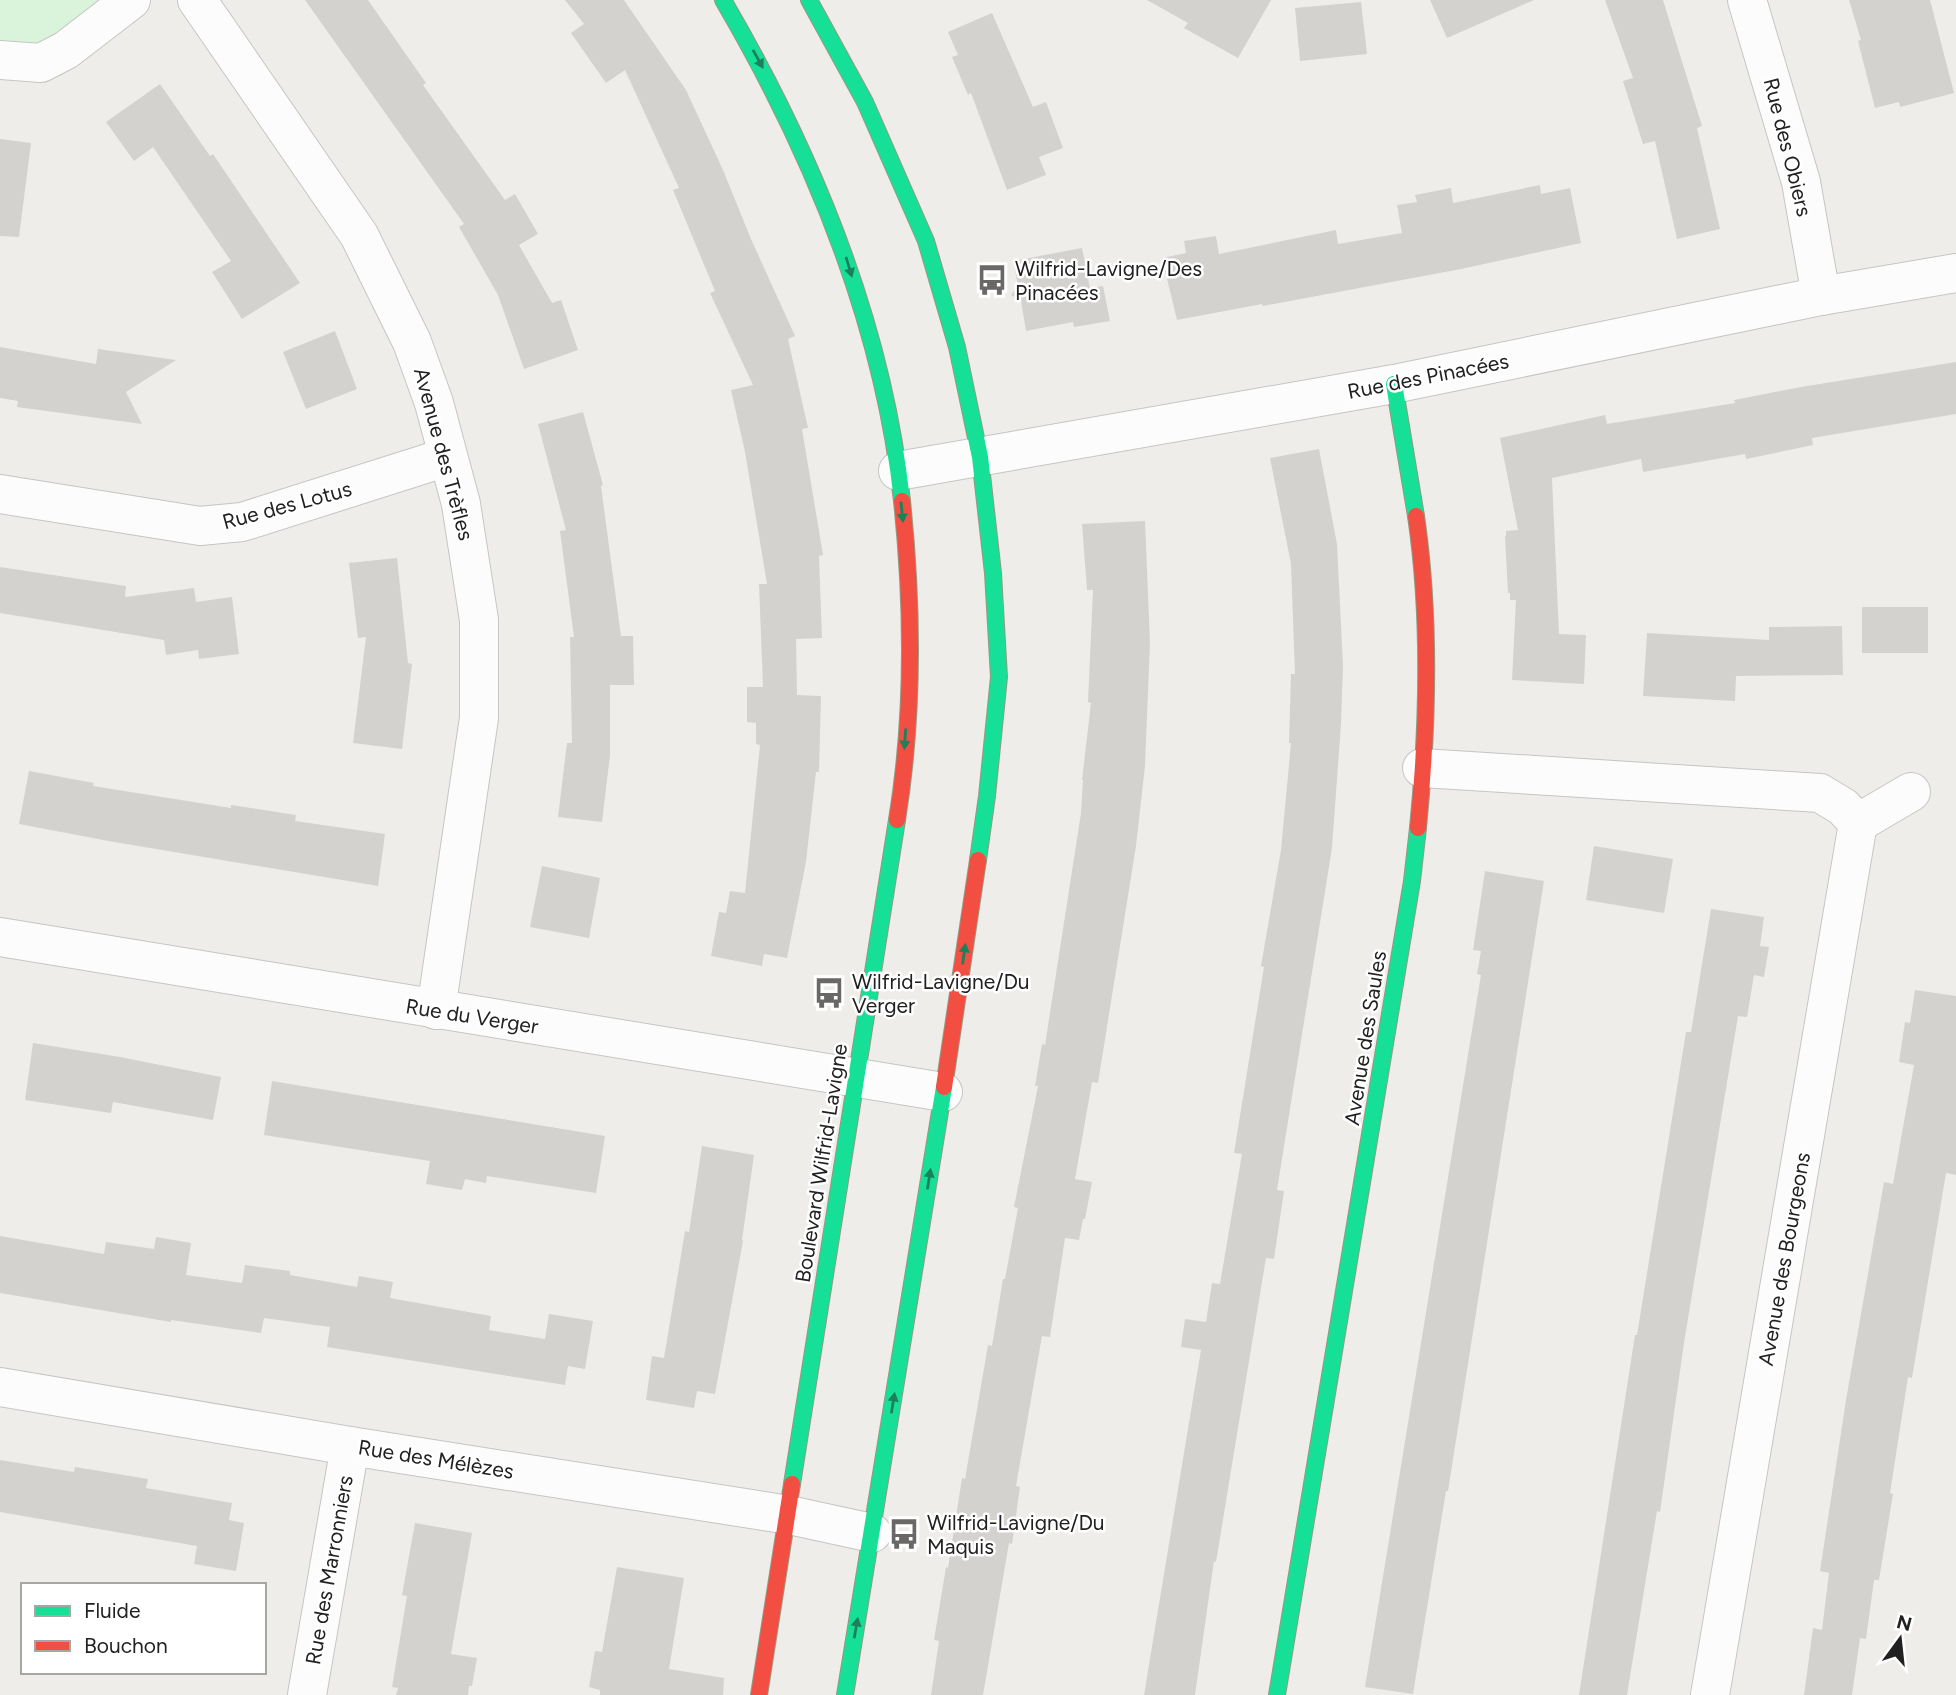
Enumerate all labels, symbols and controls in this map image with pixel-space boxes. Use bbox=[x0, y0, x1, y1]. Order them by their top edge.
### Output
one-way arrow bbox=[751, 49, 763, 69]
street label: Rue des Obiers bbox=[1759, 75, 1817, 219]
one-way arrow bbox=[844, 256, 855, 277]
place label: Wilfrid-Lavigne/Des Pinacées bbox=[1015, 256, 1202, 305]
bus stop icon: Wilfrid-Lavigne/Des Pinacées bbox=[975, 263, 1009, 297]
street label: Rue des Pinacées bbox=[1345, 348, 1511, 404]
street label: Avenue des Trèfles bbox=[409, 365, 479, 543]
street label: Rue des Lotus bbox=[220, 476, 354, 534]
one-way arrow bbox=[897, 502, 908, 524]
one-way arrow bbox=[899, 729, 910, 751]
one-way arrow bbox=[958, 943, 969, 965]
street label: Avenue des Saules bbox=[1339, 949, 1391, 1127]
place label: Wilfrid-Lavigne/Du Verger bbox=[852, 969, 1030, 1018]
bus stop icon: Wilfrid-Lavigne/Du Verger bbox=[812, 976, 846, 1010]
street label: Rue du Verger bbox=[404, 993, 540, 1039]
street label: Boulevard Wilfrid-Lavigne bbox=[790, 1042, 852, 1284]
street label: Avenue des Bourgeons bbox=[1753, 1150, 1815, 1368]
one-way arrow bbox=[924, 1168, 935, 1190]
one-way arrow bbox=[888, 1392, 899, 1414]
street label: Rue des Mélèzes bbox=[356, 1434, 516, 1484]
street label: Rue des Marronniers bbox=[300, 1473, 358, 1667]
place label: Wilfrid-Lavigne/Du Maquis bbox=[927, 1510, 1105, 1559]
bus stop icon: Wilfrid-Lavigne/Du Maquis bbox=[887, 1517, 921, 1551]
legend bbox=[21, 1583, 266, 1674]
text: Fluide bbox=[84, 1598, 140, 1623]
north arrow bbox=[1865, 1604, 1935, 1674]
text: N bbox=[1894, 1610, 1914, 1636]
one-way arrow bbox=[851, 1617, 862, 1639]
text: Bouchon bbox=[84, 1633, 168, 1658]

